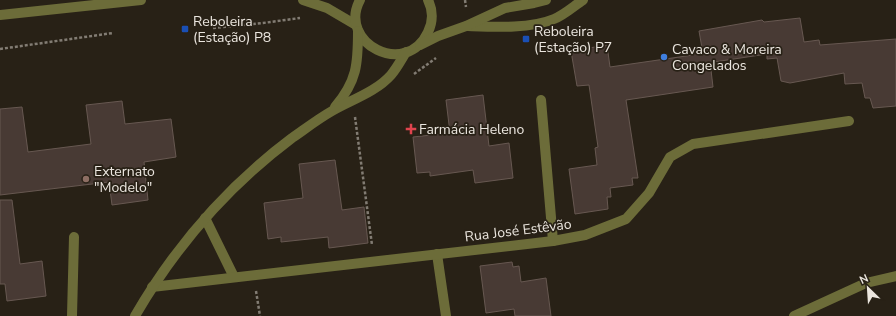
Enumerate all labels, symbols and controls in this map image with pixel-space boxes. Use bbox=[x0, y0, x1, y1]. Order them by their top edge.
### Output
place label: Reboleira (Estação) P8 bbox=[193, 12, 271, 47]
place label: Reboleira (Estação) P7 bbox=[534, 22, 612, 57]
marker: Reboleira (Estação) P8 bbox=[180, 24, 190, 34]
marker: Reboleira (Estação) P7 bbox=[521, 34, 531, 44]
place label: Cavaco & Moreira Congelados bbox=[672, 40, 782, 75]
marker: Cavaco & Moreira Congelados bbox=[659, 52, 669, 62]
place label: Farmácia Heleno bbox=[419, 120, 525, 139]
marker: Farmácia Heleno bbox=[406, 124, 416, 134]
place label: Externato "Modelo" bbox=[94, 162, 155, 197]
marker: Externato "Modelo" bbox=[81, 174, 91, 184]
street label: Rua José Estêvão bbox=[464, 214, 573, 246]
north arrow bbox=[848, 268, 888, 308]
text: N bbox=[857, 271, 871, 288]

